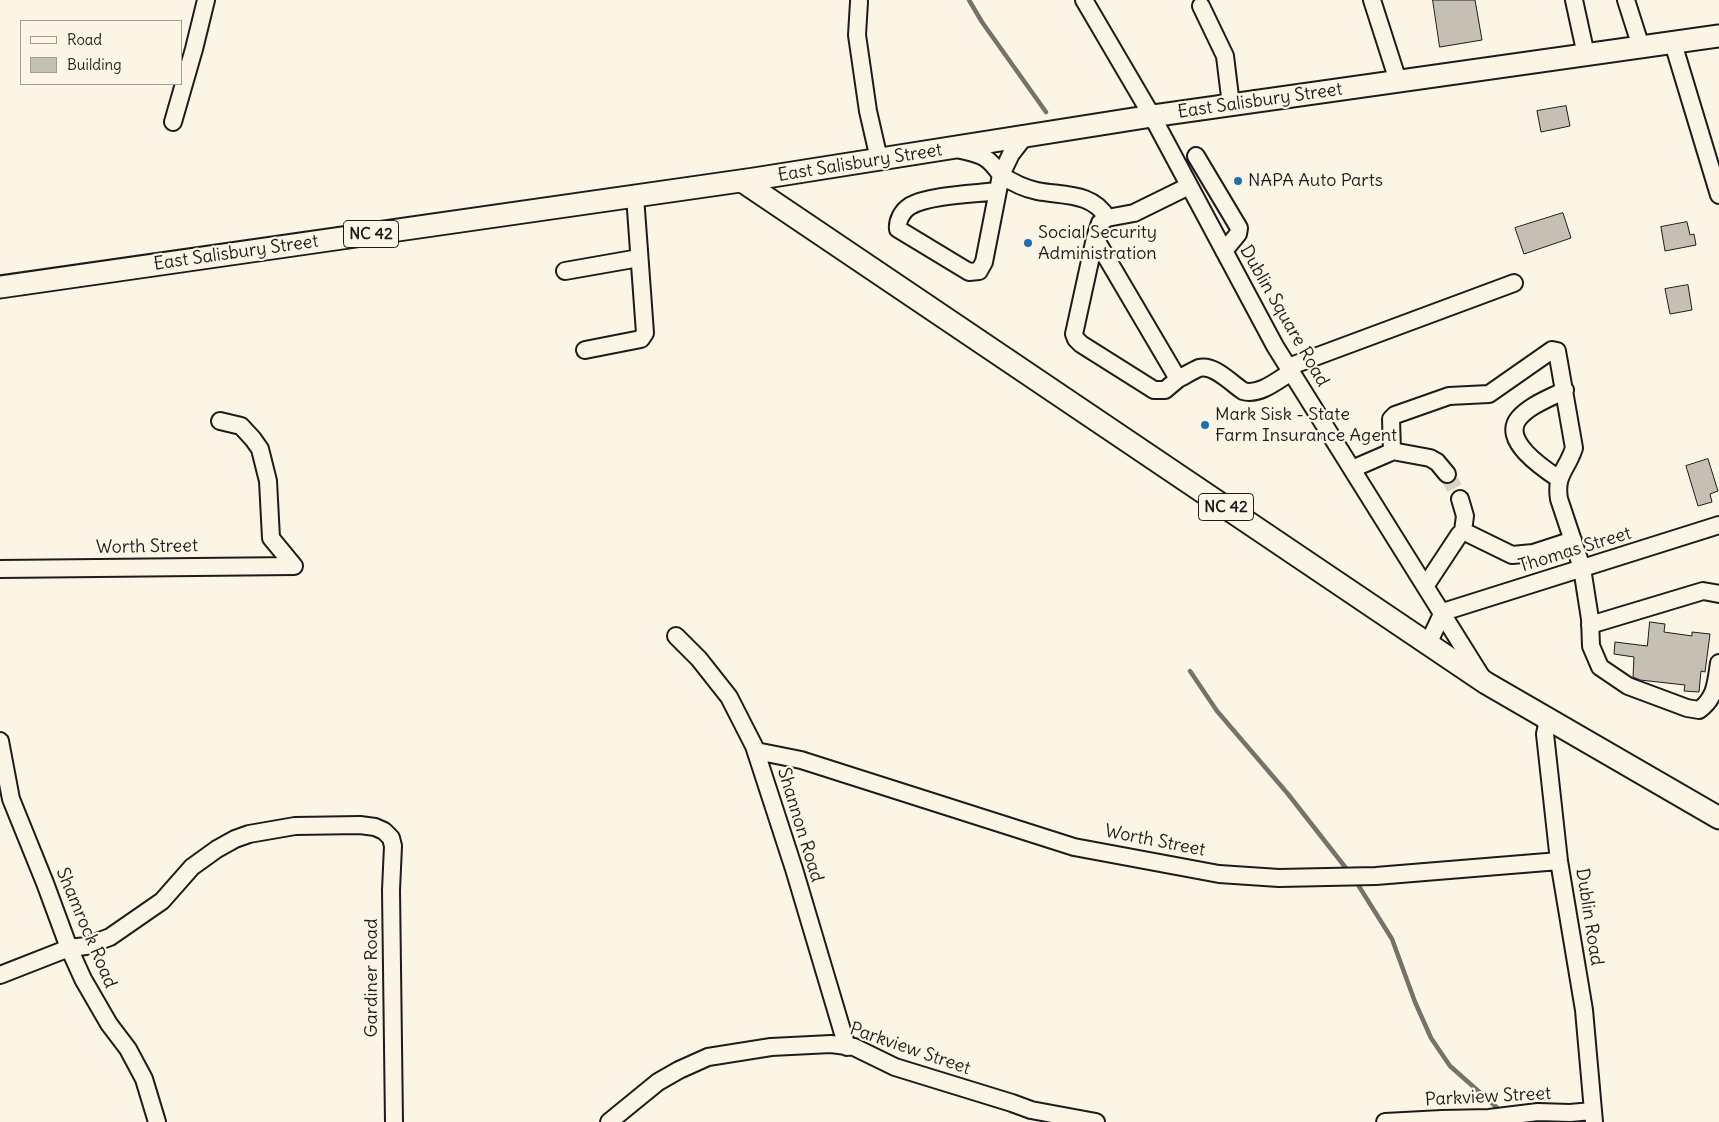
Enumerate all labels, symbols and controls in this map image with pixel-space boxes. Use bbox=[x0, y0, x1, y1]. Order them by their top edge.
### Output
legend bbox=[20, 20, 182, 85]
text: Road bbox=[67, 30, 102, 49]
text: Building bbox=[67, 55, 122, 74]
street label: East Salisbury Street bbox=[1176, 79, 1344, 123]
street label: East Salisbury Street bbox=[776, 139, 944, 187]
place label: NAPA Auto Parts bbox=[1248, 170, 1383, 192]
marker: NAPA Auto Parts bbox=[1232, 175, 1244, 187]
road number: NC 42 bbox=[344, 220, 398, 248]
place label: Social Security Administration bbox=[1038, 222, 1157, 264]
street label: East Salisbury Street bbox=[152, 231, 320, 275]
marker: Social Security Administration bbox=[1022, 237, 1034, 249]
street label: Dublin Square Road bbox=[1235, 241, 1333, 391]
place label: Mark Sisk - State Farm Insurance Agent bbox=[1215, 404, 1397, 446]
marker: Mark Sisk - State Farm Insurance Agent bbox=[1199, 419, 1211, 431]
road number: NC 42 bbox=[1198, 494, 1254, 520]
street label: Thomas Street bbox=[1516, 523, 1634, 577]
street label: Worth Street bbox=[96, 535, 198, 559]
street label: Shannon Road bbox=[772, 765, 828, 885]
street label: Worth Street bbox=[1103, 821, 1207, 861]
street label: Shamrock Road bbox=[51, 865, 121, 991]
street label: Dublin Road bbox=[1571, 867, 1607, 967]
street label: Gardiner Road bbox=[361, 919, 383, 1037]
street label: Parkview Street bbox=[847, 1018, 973, 1080]
street label: Parkview Street bbox=[1424, 1083, 1552, 1111]

